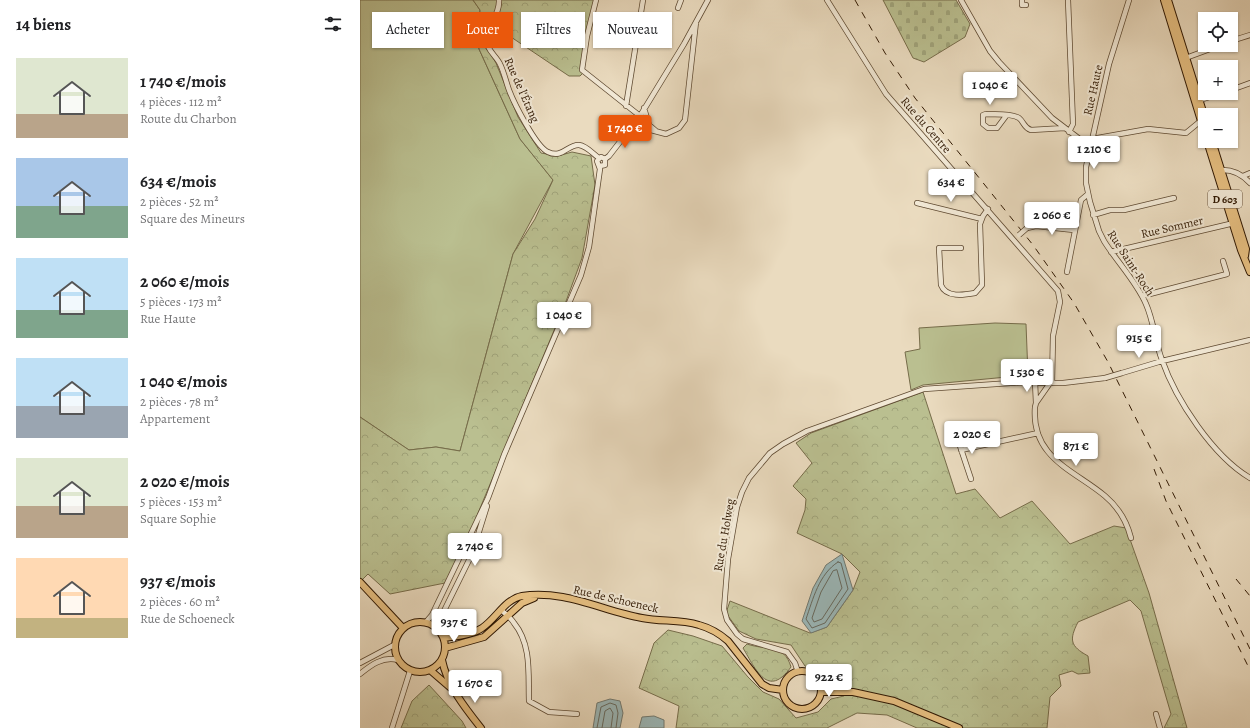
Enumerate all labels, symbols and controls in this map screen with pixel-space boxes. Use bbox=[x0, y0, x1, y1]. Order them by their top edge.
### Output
chip: Acheter bbox=[372, 12, 444, 48]
chip: Louer bbox=[452, 12, 513, 48]
chip: Filtres bbox=[521, 12, 585, 48]
chip: Nouveau bbox=[593, 12, 672, 48]
map controls bbox=[1198, 12, 1238, 148]
button: locate bbox=[1198, 12, 1238, 52]
text: 14 biens bbox=[16, 13, 71, 36]
icon: filters bbox=[322, 13, 344, 35]
street label: Rue de l'Étang bbox=[501, 55, 543, 125]
button: + bbox=[1198, 60, 1238, 100]
street label: Rue Haute bbox=[1079, 63, 1107, 117]
text: 1 740 €/mois bbox=[140, 70, 226, 93]
pin: 1 040 € bbox=[953, 72, 1027, 106]
icon: home bbox=[48, 74, 96, 122]
text: 1 040 € bbox=[972, 76, 1008, 93]
text: 4 pièces · 112 m² bbox=[140, 93, 222, 110]
street label: Rue du Centre bbox=[897, 93, 955, 157]
button: − bbox=[1198, 108, 1238, 148]
text: Route du Charbon bbox=[140, 110, 237, 127]
pin: 1 740 € bbox=[588, 115, 662, 149]
text: 1 740 € bbox=[608, 119, 642, 136]
pin: 1 210 € bbox=[1057, 136, 1131, 170]
text: 1 210 € bbox=[1077, 140, 1111, 157]
pin: 634 € bbox=[923, 169, 979, 203]
text: 634 €/mois bbox=[140, 170, 216, 193]
text: 634 € bbox=[937, 173, 965, 190]
icon: home bbox=[48, 174, 96, 222]
road number: D 603 bbox=[1208, 190, 1242, 208]
text: 2 pièces · 52 m² bbox=[140, 193, 219, 210]
pin: 2 060 € bbox=[1015, 202, 1089, 236]
text: 2 060 € bbox=[1033, 206, 1071, 223]
text: Square des Mineurs bbox=[140, 210, 245, 227]
street label: Rue Sommer bbox=[1139, 212, 1205, 242]
street label: Rue Saint-Roch bbox=[1104, 227, 1159, 300]
text: 2 060 €/mois bbox=[140, 270, 229, 293]
icon: home bbox=[48, 274, 96, 322]
text: 5 pièces · 173 m² bbox=[140, 293, 222, 310]
pin: 1 040 € bbox=[527, 302, 601, 336]
text: 1 040 € bbox=[546, 306, 582, 323]
text: Rue Haute bbox=[140, 310, 196, 327]
pin: 915 € bbox=[1111, 325, 1167, 359]
text: 915 € bbox=[1126, 329, 1152, 346]
pin: 1 530 € bbox=[990, 359, 1064, 393]
text: 1 530 € bbox=[1010, 363, 1044, 380]
text: 1 040 €/mois bbox=[140, 370, 227, 393]
icon: home bbox=[48, 374, 96, 422]
text: 2 pièces · 78 m² bbox=[140, 393, 219, 410]
text: Appartement bbox=[140, 410, 210, 427]
pin: 2 020 € bbox=[935, 421, 1009, 455]
text: 2 020 € bbox=[953, 425, 991, 442]
pin: 871 € bbox=[1048, 433, 1104, 467]
text: 871 € bbox=[1063, 437, 1089, 454]
text: 2 020 €/mois bbox=[140, 470, 230, 493]
icon: home bbox=[48, 474, 96, 522]
text: 5 pièces · 153 m² bbox=[140, 493, 222, 510]
street label: Rue du Holweg bbox=[710, 497, 738, 573]
text: Square Sophie bbox=[140, 510, 216, 527]
pin: 2 740 € bbox=[438, 533, 512, 567]
text: 2 740 € bbox=[457, 537, 493, 554]
text: 937 €/mois bbox=[140, 570, 216, 593]
icon: home bbox=[48, 574, 96, 622]
street label: Rue de Schoeneck bbox=[572, 581, 660, 617]
text: 2 pièces · 60 m² bbox=[140, 593, 220, 610]
pin: 937 € bbox=[426, 609, 482, 643]
text: Rue de Schoeneck bbox=[140, 610, 235, 627]
text: 937 € bbox=[441, 613, 467, 630]
pin: 922 € bbox=[801, 664, 857, 698]
text: 922 € bbox=[815, 668, 843, 685]
pin: 1 670 € bbox=[438, 670, 512, 704]
text: 1 670 € bbox=[458, 674, 492, 691]

